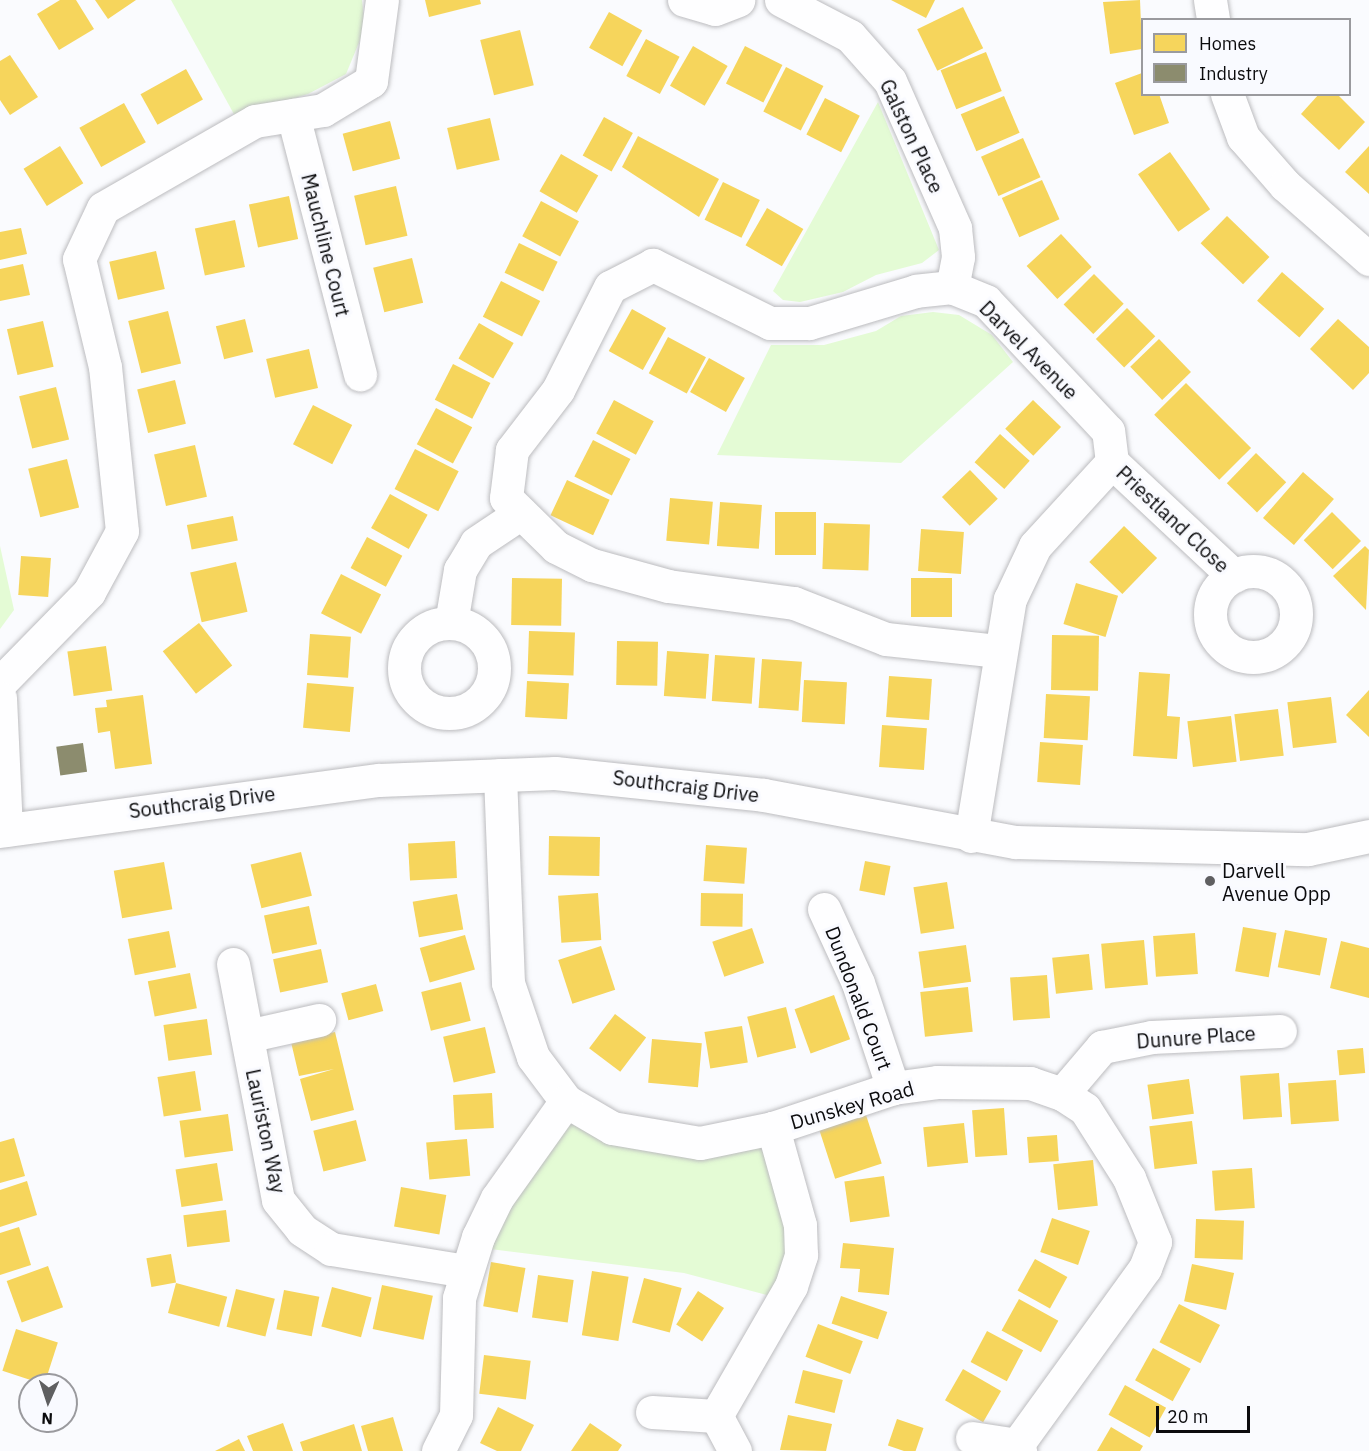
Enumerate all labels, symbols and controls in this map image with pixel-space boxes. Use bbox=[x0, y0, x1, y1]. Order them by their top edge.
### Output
legend bbox=[1141, 18, 1351, 96]
text: Homes bbox=[1199, 32, 1256, 55]
text: Industry bbox=[1199, 62, 1268, 85]
street label: Galston Place bbox=[875, 75, 949, 197]
street label: Mauchline Court bbox=[297, 171, 355, 319]
street label: Darvel Avenue bbox=[975, 296, 1083, 404]
street label: Priestland Close bbox=[1112, 461, 1234, 577]
street label: Southcraig Drive bbox=[611, 765, 761, 807]
street label: Southcraig Drive bbox=[127, 781, 277, 823]
place label: Darvell Avenue Opp bbox=[1222, 858, 1331, 905]
marker: Darvell Avenue Opp bbox=[1203, 874, 1217, 888]
street label: Dundonald Court bbox=[821, 923, 897, 1073]
street label: Dunure Place bbox=[1136, 1021, 1256, 1053]
street label: Lauriston Way bbox=[241, 1067, 291, 1195]
street label: Dunskey Road bbox=[787, 1076, 917, 1134]
north arrow bbox=[18, 1373, 78, 1433]
scale bar bbox=[1159, 1394, 1254, 1432]
text: 20 m bbox=[1167, 1405, 1209, 1428]
text: N bbox=[41, 1409, 53, 1429]

